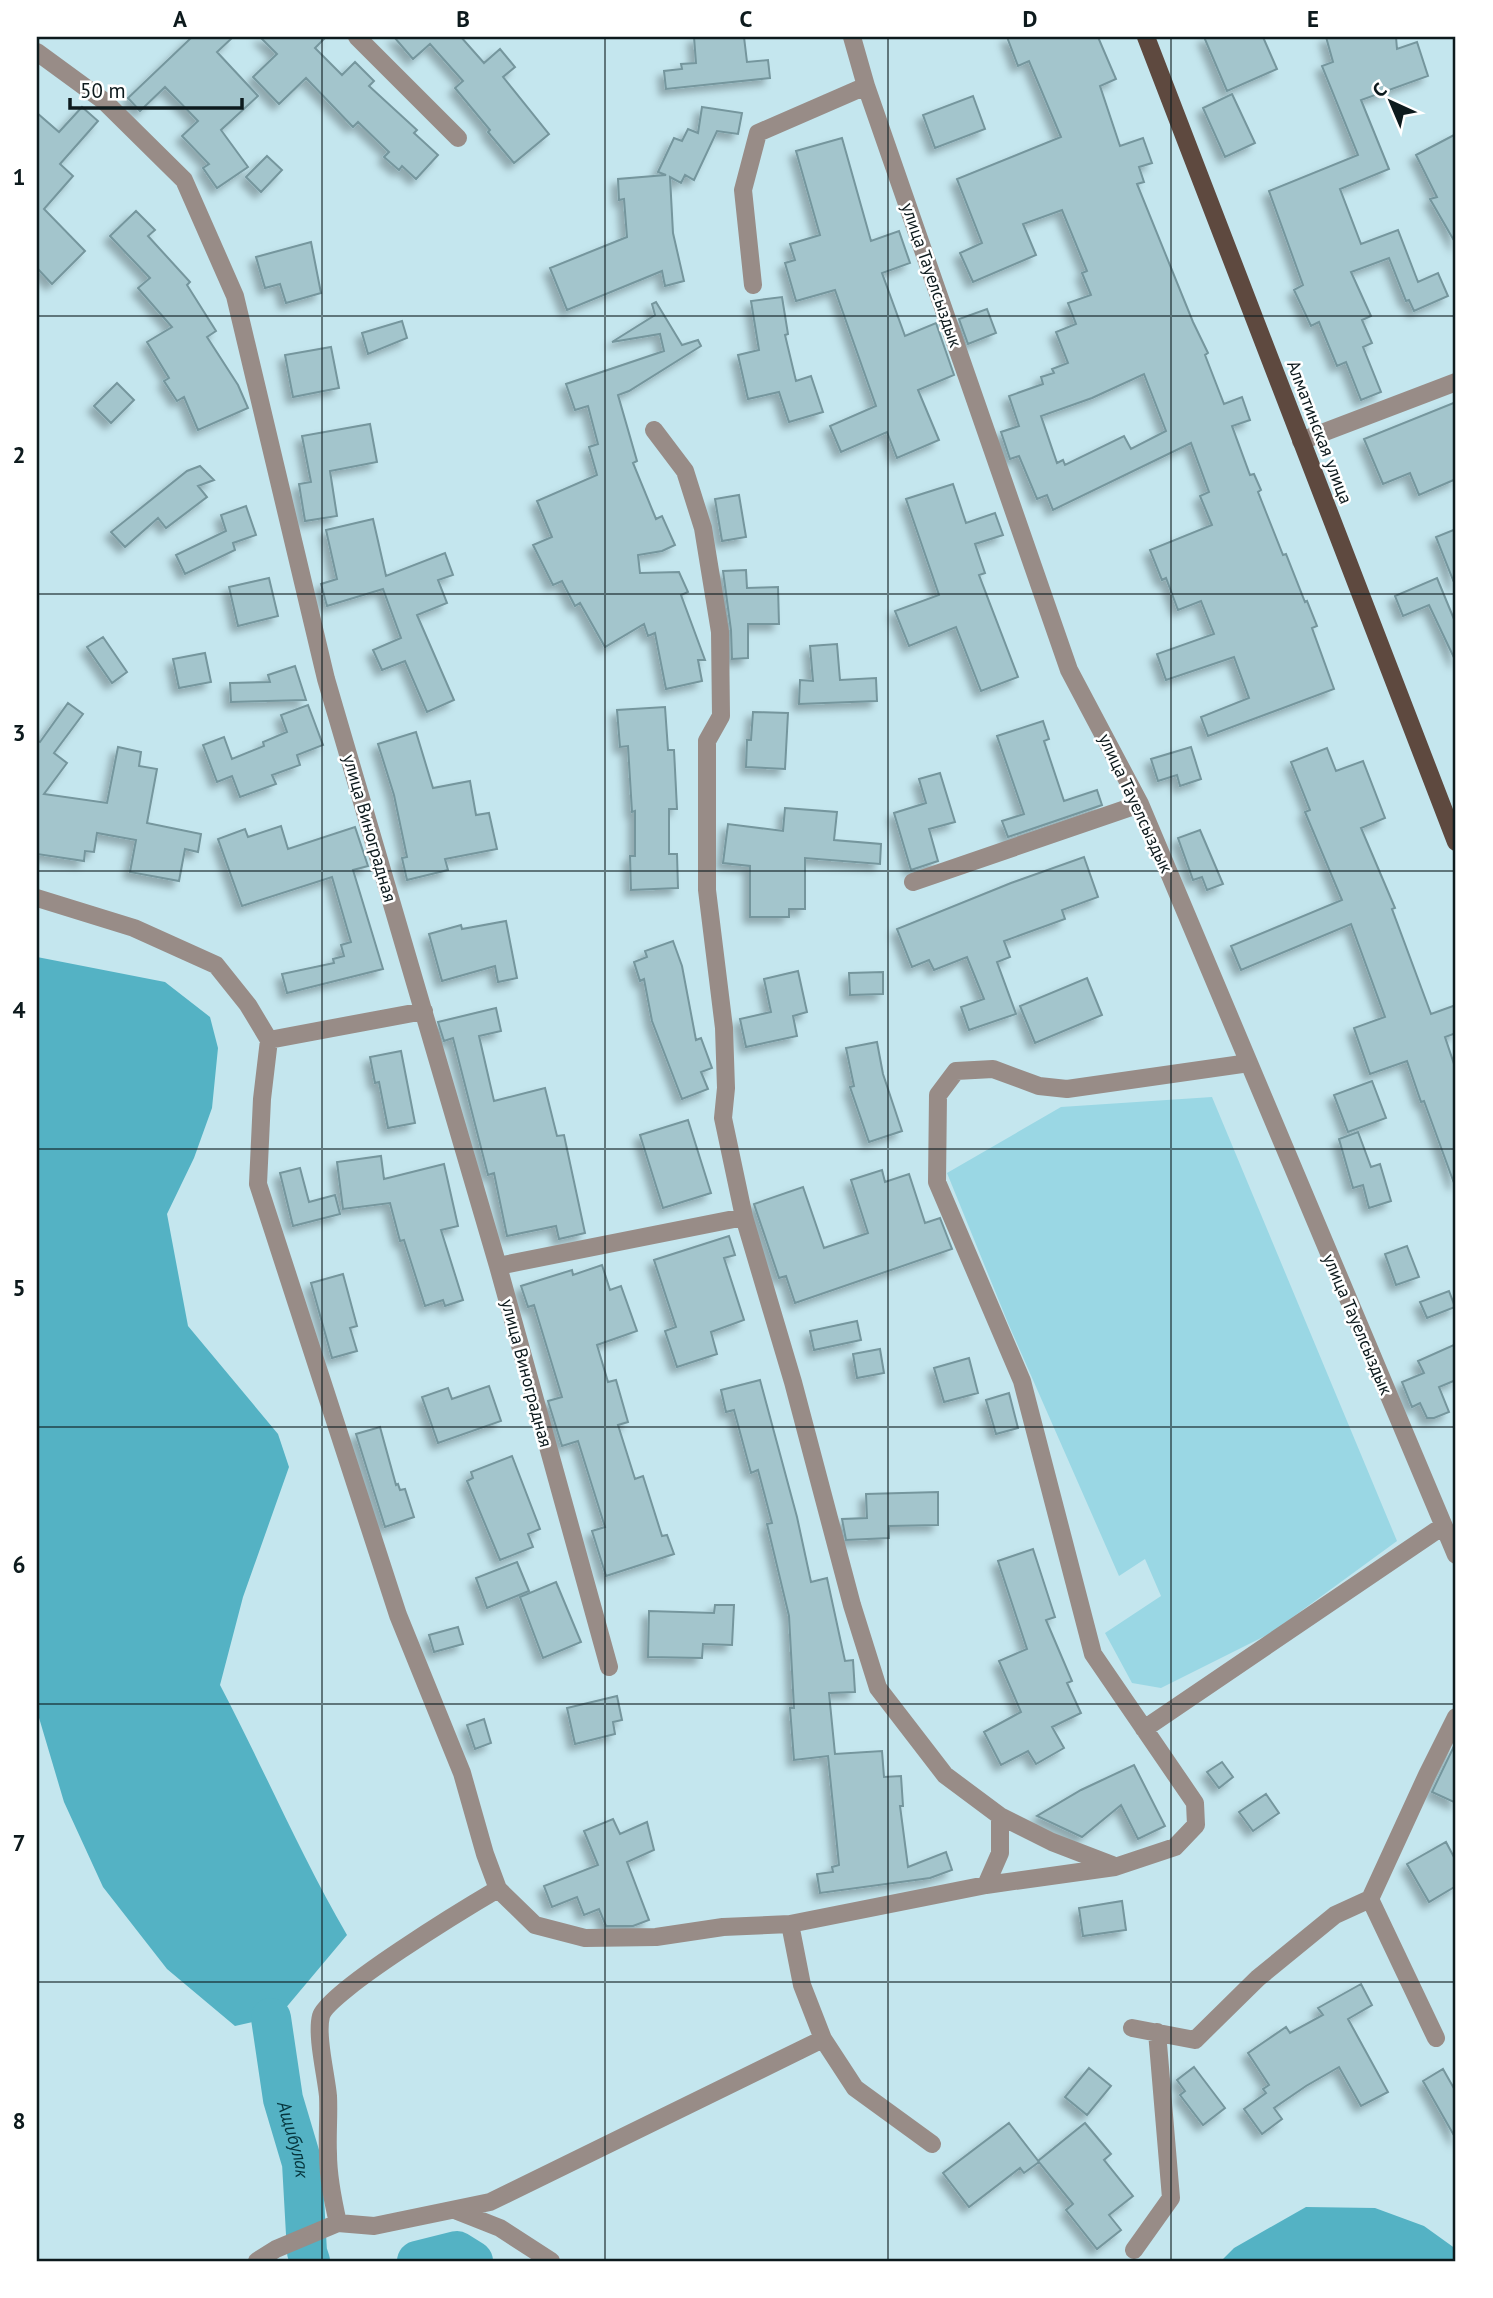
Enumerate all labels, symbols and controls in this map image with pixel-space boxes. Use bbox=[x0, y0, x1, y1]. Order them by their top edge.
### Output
text: A bbox=[173, 4, 187, 33]
text: B bbox=[456, 4, 470, 33]
text: C bbox=[740, 4, 753, 33]
text: D bbox=[1023, 4, 1037, 33]
text: E bbox=[1307, 4, 1319, 33]
scale bar bbox=[70, 66, 242, 110]
north arrow bbox=[1356, 66, 1426, 136]
text: 50 m bbox=[80, 77, 126, 104]
text: С bbox=[1367, 77, 1392, 102]
text: 1 bbox=[12, 162, 26, 191]
street label: улица Тауелсыздык bbox=[897, 200, 968, 351]
street label: Алматинская улица bbox=[1282, 357, 1358, 507]
text: 2 bbox=[12, 440, 26, 469]
text: 3 bbox=[12, 718, 26, 747]
street label: улица Тауелсыздык bbox=[1094, 730, 1179, 877]
street label: улица Виноградная bbox=[338, 751, 402, 905]
text: 4 bbox=[12, 995, 26, 1024]
street label: улица Тауелсыздык bbox=[1318, 1250, 1398, 1398]
text: 5 bbox=[12, 1273, 26, 1302]
street label: улица Виноградная bbox=[496, 1296, 558, 1450]
text: 6 bbox=[12, 1550, 26, 1579]
text: 7 bbox=[12, 1828, 26, 1857]
water label: Ащибулак bbox=[272, 2097, 315, 2180]
text: 8 bbox=[12, 2106, 26, 2135]

